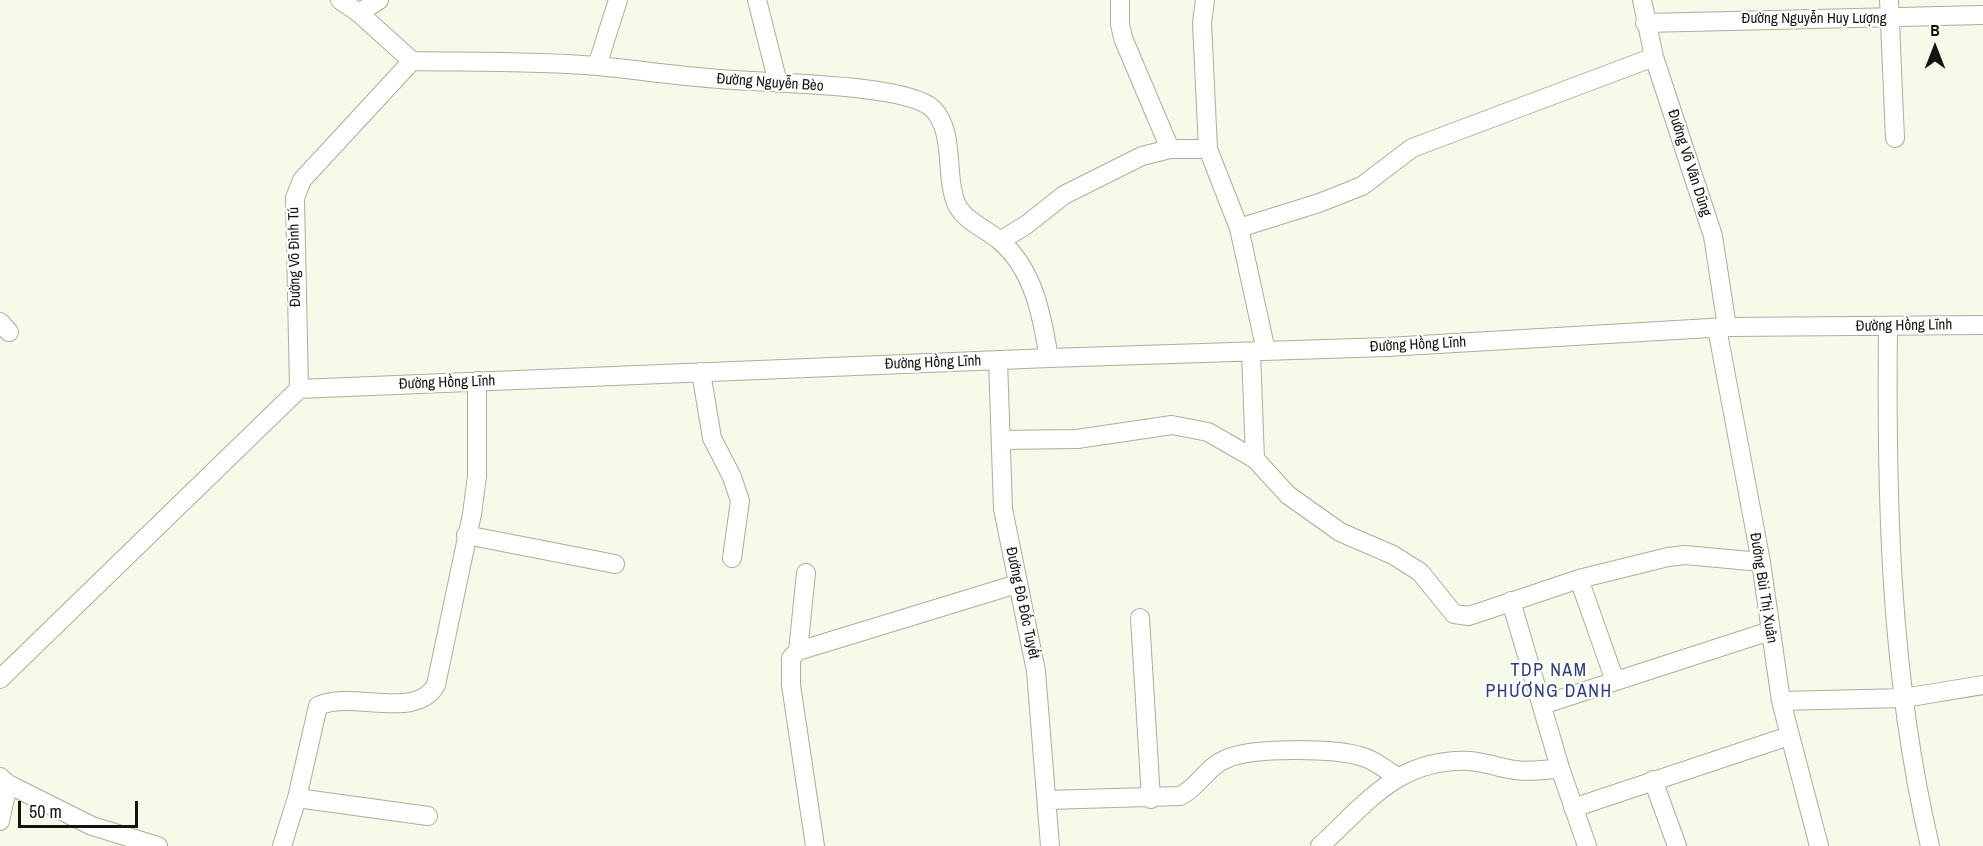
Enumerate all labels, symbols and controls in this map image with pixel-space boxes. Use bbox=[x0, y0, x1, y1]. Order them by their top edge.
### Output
street label: Đường Nguyễn Huy Lượng bbox=[1742, 10, 1886, 28]
north arrow bbox=[1905, 18, 1965, 78]
text: B bbox=[1930, 19, 1940, 41]
street label: Đường Nguyễn Bèo bbox=[716, 70, 824, 96]
street label: Đường Võ Văn Dũng bbox=[1663, 107, 1715, 219]
street label: Đường Võ Đình Tú bbox=[285, 207, 305, 307]
street label: Đường Hồng Lĩnh bbox=[1856, 316, 1952, 336]
street label: Đường Hồng Lĩnh bbox=[1369, 333, 1467, 357]
street label: Đường Hồng Lĩnh bbox=[885, 352, 981, 374]
street label: Đường Hồng Lĩnh bbox=[399, 372, 495, 394]
street label: Đường Bùi Thị Xuân bbox=[1745, 532, 1781, 644]
street label: Đướng Đô Đốc Tuyết bbox=[1001, 545, 1043, 661]
district label: TDP NAM PHƯƠNG DANH bbox=[1485, 660, 1613, 702]
scale bar bbox=[21, 789, 141, 827]
text: 50 m bbox=[29, 799, 62, 824]

